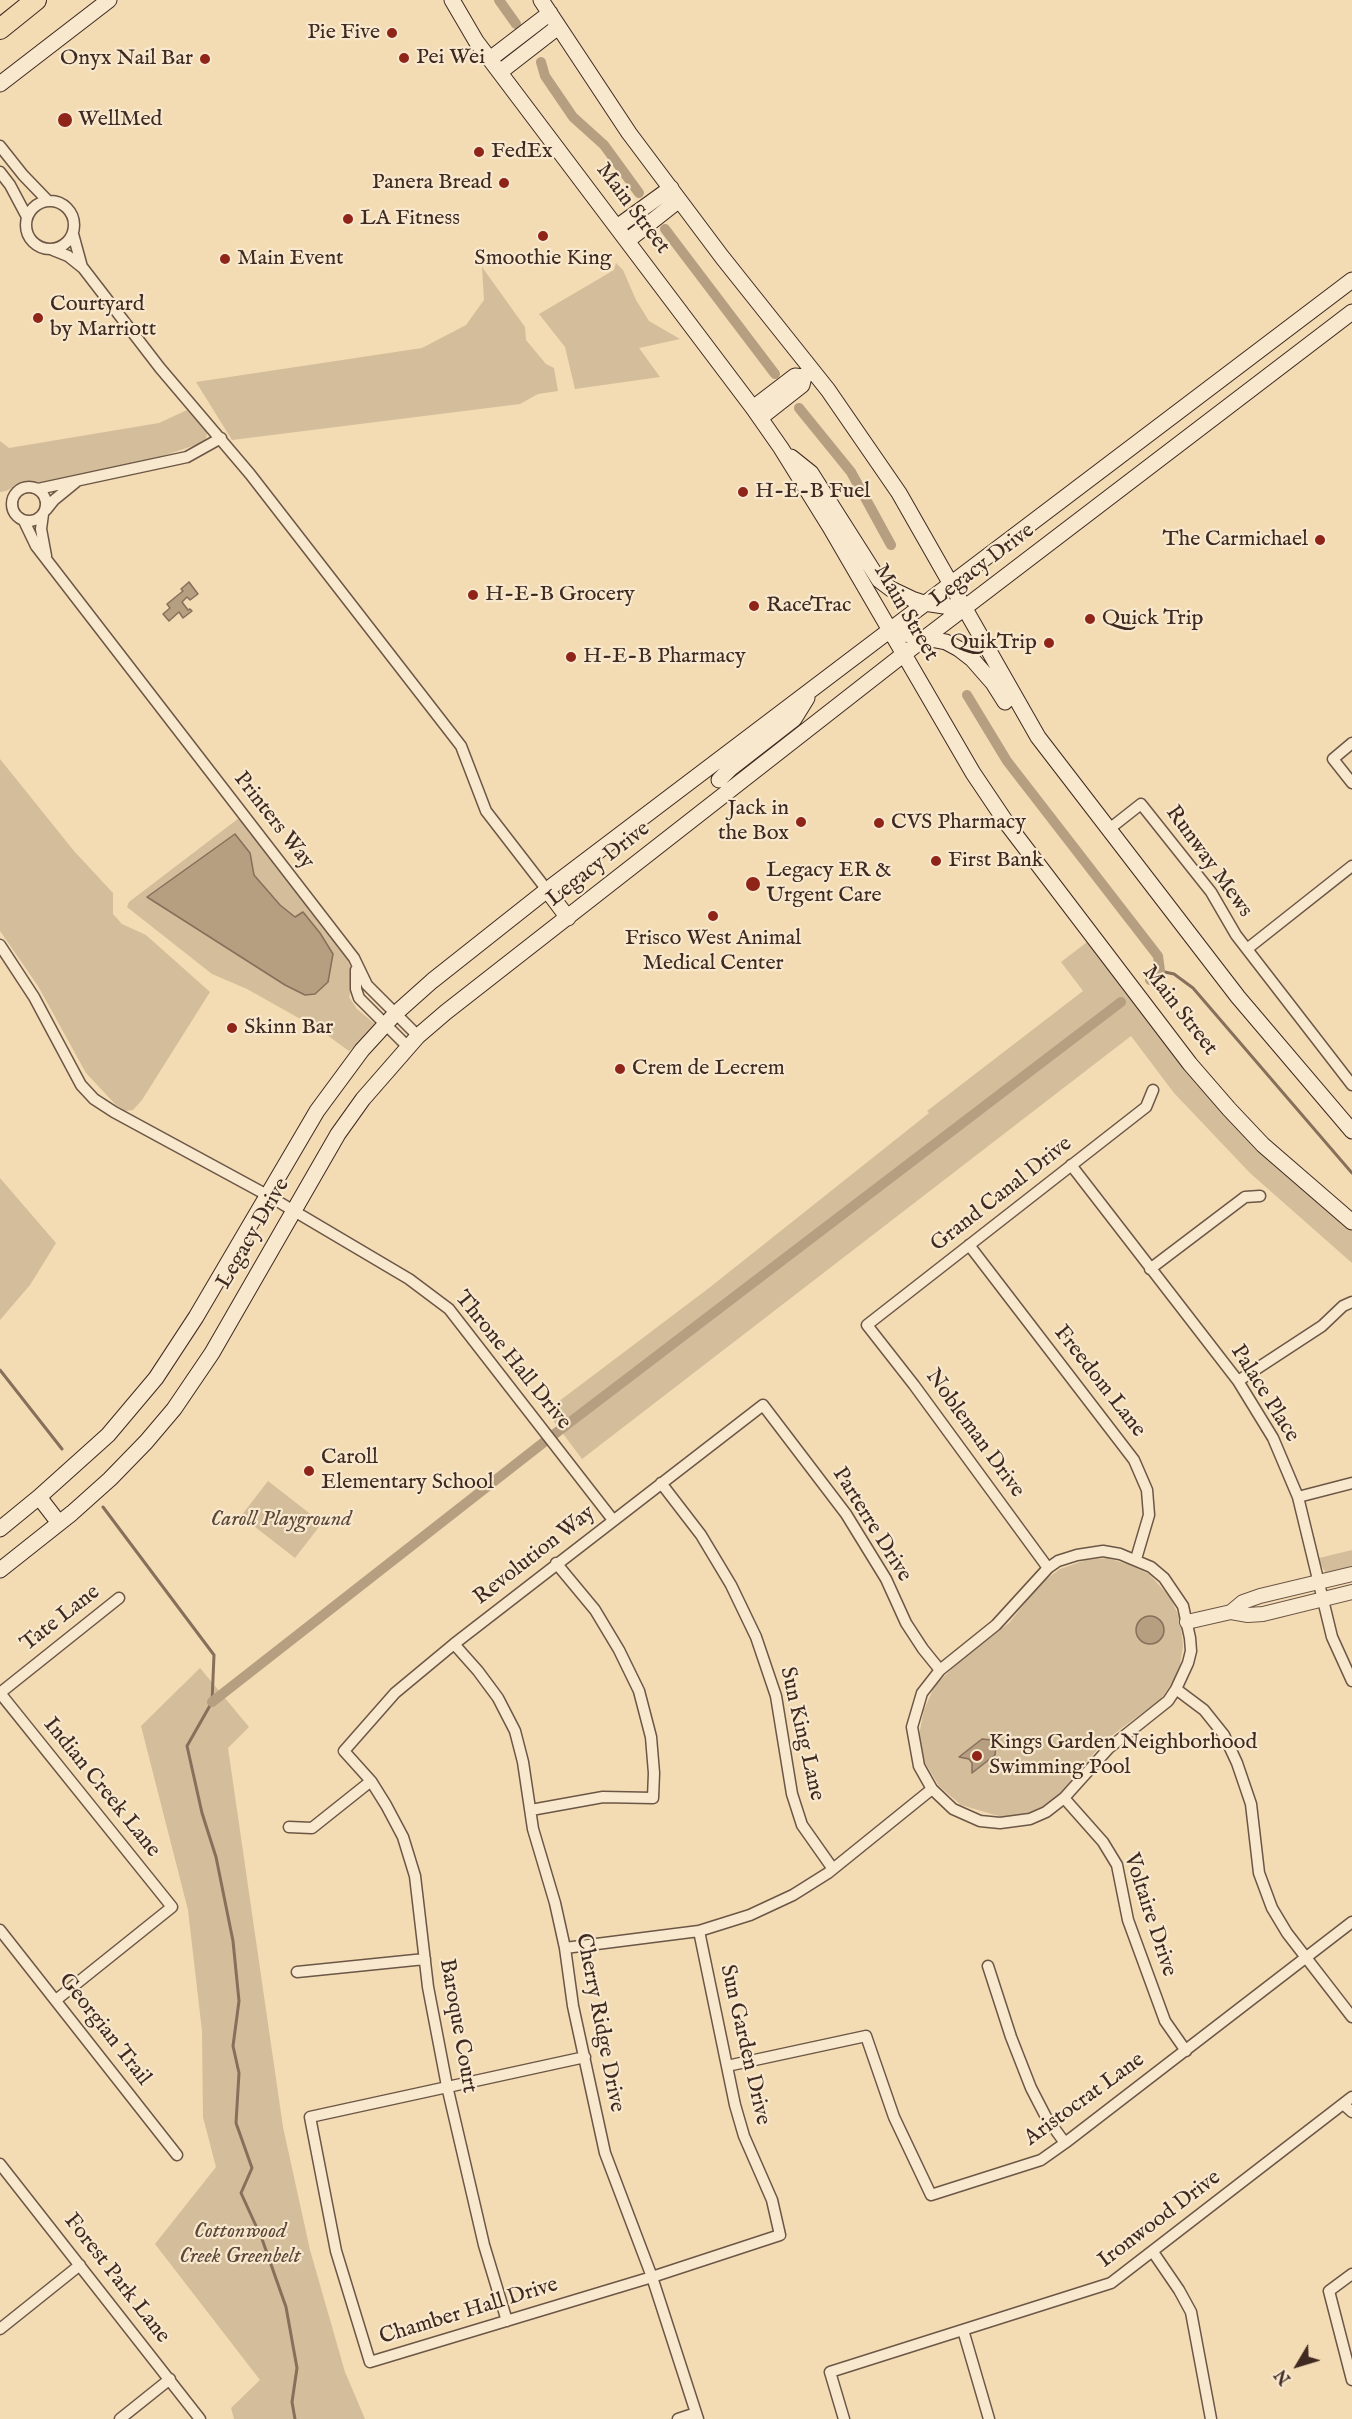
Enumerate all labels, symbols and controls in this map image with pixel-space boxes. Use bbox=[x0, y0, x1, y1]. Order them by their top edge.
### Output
place label: Pie Five bbox=[307, 20, 380, 46]
marker: Pie Five bbox=[385, 26, 399, 40]
place label: Pei Wei bbox=[416, 45, 485, 71]
place label: Onyx Nail Bar bbox=[60, 46, 193, 72]
marker: Pei Wei bbox=[397, 51, 411, 65]
marker: Onyx Nail Bar bbox=[198, 52, 212, 66]
place label: WellMed bbox=[78, 107, 162, 133]
marker: WellMed bbox=[56, 111, 74, 129]
place label: FedEx bbox=[491, 139, 553, 165]
marker: FedEx bbox=[472, 145, 486, 159]
street label: Main Street bbox=[589, 158, 675, 260]
place label: Panera Bread bbox=[372, 170, 492, 196]
marker: Panera Bread bbox=[497, 176, 511, 190]
place label: LA Fitness bbox=[360, 206, 460, 232]
marker: LA Fitness bbox=[341, 212, 355, 226]
marker: Smoothie King bbox=[536, 229, 550, 243]
place label: Main Event bbox=[237, 246, 344, 272]
place label: Smoothie King bbox=[474, 246, 612, 272]
marker: Main Event bbox=[218, 252, 232, 266]
place label: Courtyard by Marriott bbox=[50, 292, 156, 344]
marker: Courtyard by Marriott bbox=[31, 311, 45, 325]
place label: H-E-B Fuel bbox=[755, 479, 870, 505]
marker: H-E-B Fuel bbox=[736, 485, 750, 499]
street label: Legacy Drive bbox=[926, 518, 1040, 614]
place label: The Carmichael bbox=[1162, 527, 1308, 553]
marker: The Carmichael bbox=[1313, 533, 1327, 547]
street label: Main Street bbox=[867, 560, 943, 666]
place label: H-E-B Grocery bbox=[485, 582, 635, 608]
marker: H-E-B Grocery bbox=[466, 588, 480, 602]
place label: RaceTrac bbox=[766, 593, 851, 619]
marker: RaceTrac bbox=[747, 599, 761, 613]
place label: Quick Trip bbox=[1102, 606, 1203, 632]
marker: Quick Trip bbox=[1083, 612, 1097, 626]
place label: QuikTrip bbox=[950, 630, 1037, 656]
marker: QuikTrip bbox=[1042, 636, 1056, 650]
place label: H-E-B Pharmacy bbox=[583, 644, 746, 670]
marker: H-E-B Pharmacy bbox=[564, 650, 578, 664]
street label: Printers Way bbox=[227, 767, 319, 875]
place label: Jack in the Box bbox=[718, 796, 789, 848]
street label: Runway Mews bbox=[1159, 801, 1257, 923]
place label: CVS Pharmacy bbox=[891, 810, 1026, 836]
marker: Jack in the Box bbox=[794, 815, 808, 829]
marker: CVS Pharmacy bbox=[872, 816, 886, 830]
street label: Legacy Drive bbox=[542, 817, 656, 913]
place label: First Bank bbox=[948, 848, 1044, 874]
marker: First Bank bbox=[929, 854, 943, 868]
place label: Legacy ER & Urgent Care bbox=[766, 858, 892, 909]
marker: Legacy ER & Urgent Care bbox=[744, 875, 762, 893]
marker: Frisco West Animal Medical Center bbox=[706, 909, 720, 923]
place label: Frisco West Animal Medical Center bbox=[625, 926, 801, 978]
street label: Main Street bbox=[1136, 961, 1222, 1061]
place label: Skinn Bar bbox=[244, 1015, 333, 1041]
marker: Skinn Bar bbox=[225, 1021, 239, 1035]
place label: Crem de Lecrem bbox=[632, 1056, 785, 1082]
marker: Crem de Lecrem bbox=[613, 1062, 627, 1076]
street label: Grand Canal Drive bbox=[926, 1132, 1078, 1258]
street label: Legacy Drive bbox=[212, 1174, 296, 1294]
street label: Throne Hall Drive bbox=[448, 1286, 576, 1436]
street label: Freedom Lane bbox=[1047, 1321, 1151, 1443]
street label: Palace Place bbox=[1224, 1340, 1304, 1448]
street label: Nobleman Drive bbox=[919, 1365, 1029, 1503]
place label: Caroll Elementary School bbox=[321, 1445, 494, 1496]
street label: Parterre Drive bbox=[825, 1463, 917, 1587]
marker: Caroll Elementary School bbox=[302, 1464, 316, 1478]
street label: Revolution Way bbox=[469, 1500, 601, 1612]
park label: Caroll Playground bbox=[210, 1507, 352, 1533]
street label: Tate Lane bbox=[16, 1580, 106, 1658]
street label: Sun King Lane bbox=[773, 1665, 829, 1803]
street label: Indian Creek Lane bbox=[37, 1713, 165, 1863]
place label: Kings Garden Neighborhood Swimming Pool bbox=[989, 1730, 1257, 1782]
marker: Kings Garden Neighborhood Swimming Pool bbox=[970, 1749, 984, 1763]
street label: Voltaire Drive bbox=[1117, 1850, 1181, 1980]
street label: Cherry Ridge Drive bbox=[569, 1931, 629, 2115]
street label: Baroque Court bbox=[432, 1957, 482, 2095]
street label: Sun Garden Drive bbox=[713, 1962, 775, 2128]
street label: Georgian Trail bbox=[52, 1969, 156, 2091]
street label: Aristocrat Lane bbox=[1020, 2048, 1150, 2152]
street label: Ironwood Drive bbox=[1094, 2165, 1226, 2275]
street label: Forest Park Lane bbox=[57, 2209, 175, 2349]
park label: Cottonwood Creek Greenbelt bbox=[179, 2219, 301, 2270]
street label: Chamber Hall Drive bbox=[377, 2272, 561, 2352]
north arrow bbox=[1268, 2335, 1328, 2395]
text: N bbox=[1272, 2364, 1296, 2388]

